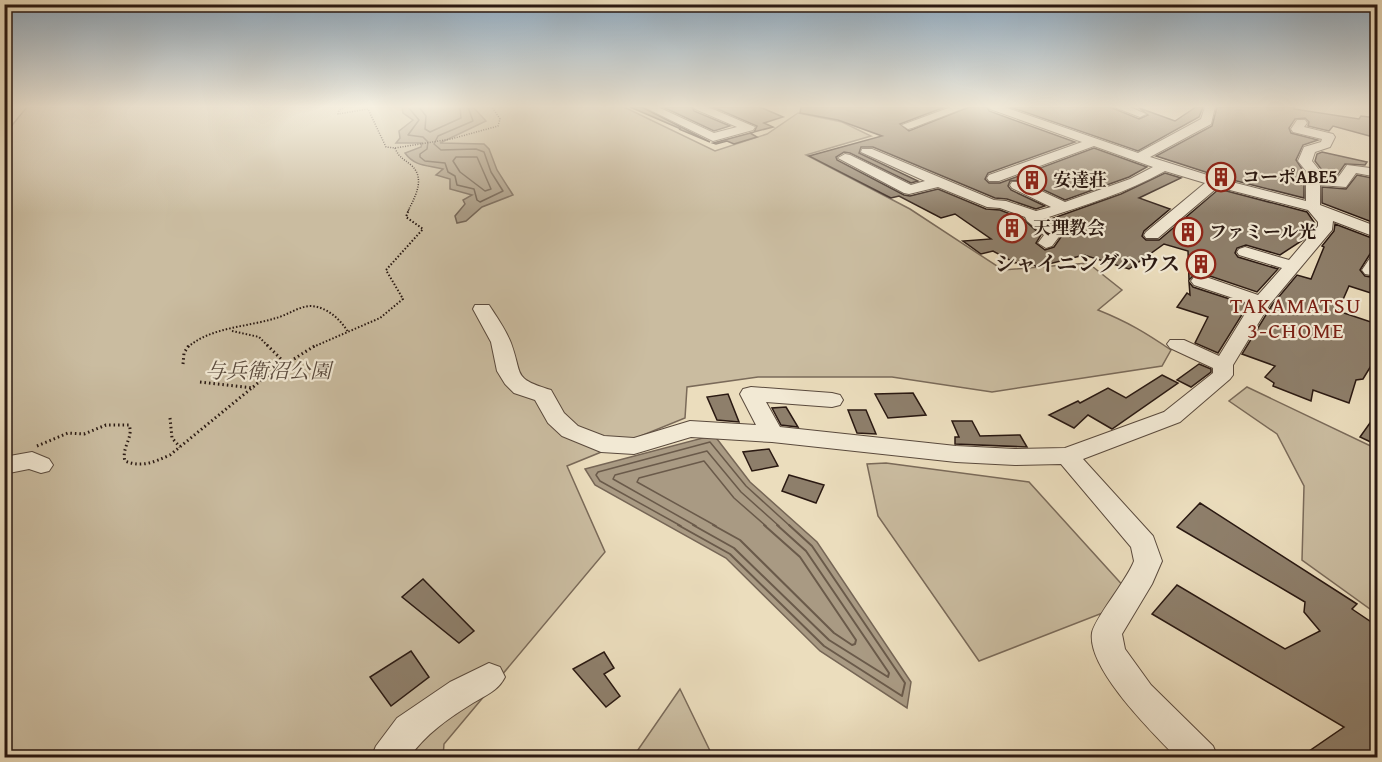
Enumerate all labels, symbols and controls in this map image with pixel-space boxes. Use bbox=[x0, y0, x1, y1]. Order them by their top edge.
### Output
building icon: コーポABE5 bbox=[1205, 161, 1237, 193]
place label: コーポABE5 bbox=[1242, 163, 1338, 190]
building icon: 安達荘 bbox=[1016, 164, 1048, 196]
place label: 安達荘 bbox=[1053, 166, 1107, 193]
building icon: 天理教会 bbox=[996, 212, 1028, 244]
place label: 天理教会 bbox=[1033, 214, 1105, 241]
building icon: ファミール光 bbox=[1172, 216, 1204, 248]
place label: ファミール光 bbox=[1209, 218, 1316, 245]
place label: シャイニングハウス bbox=[995, 248, 1180, 279]
building icon: シャイニングハウス bbox=[1185, 248, 1217, 280]
district label: TAKAMATSU 3-CHOME bbox=[1230, 289, 1362, 346]
park label: 与兵衛沼公園 bbox=[205, 355, 334, 386]

